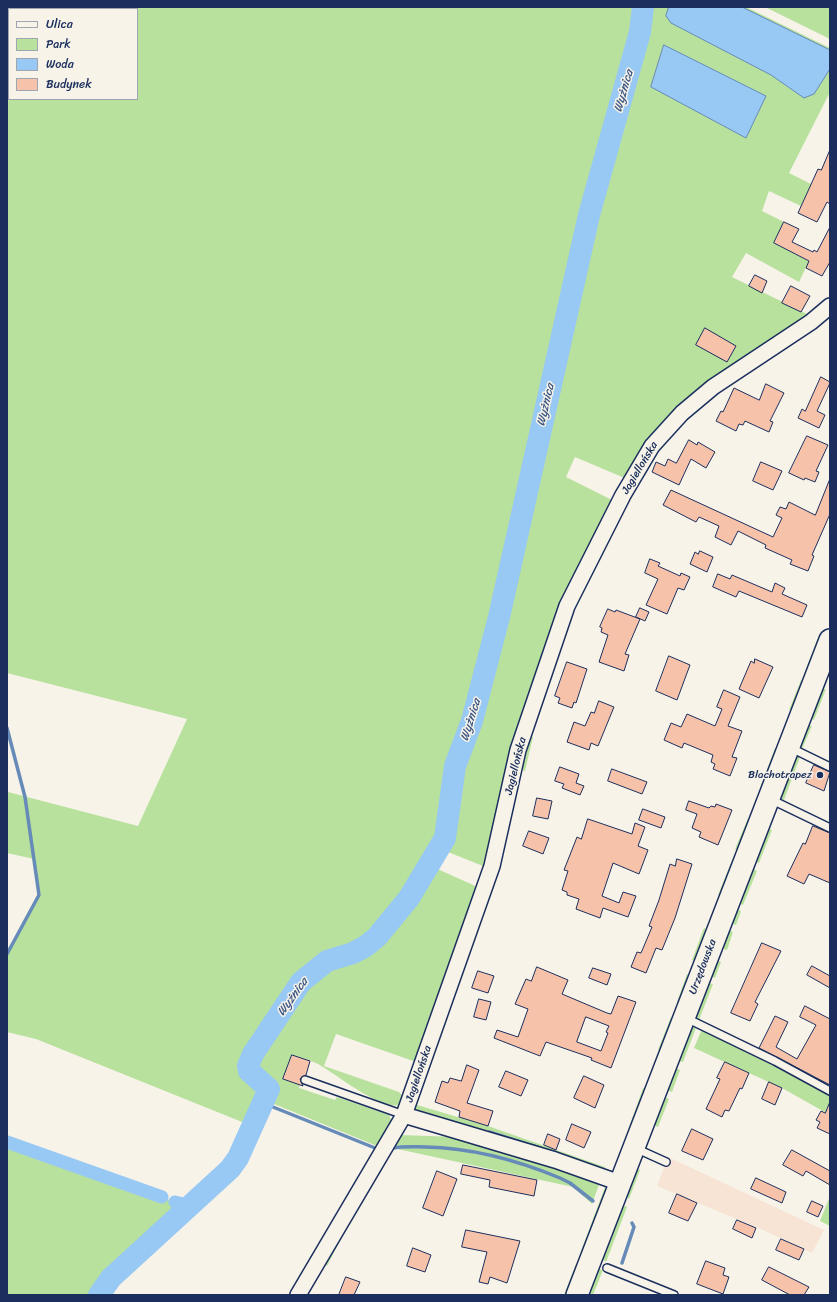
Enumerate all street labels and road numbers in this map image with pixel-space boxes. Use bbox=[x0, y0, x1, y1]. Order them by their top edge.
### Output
street label: Jagiellońska bbox=[619, 439, 661, 497]
street label: Jagiellońska bbox=[502, 736, 530, 796]
street label: Urzędowska bbox=[686, 938, 720, 996]
street label: Jagiellońska bbox=[403, 1044, 435, 1104]

